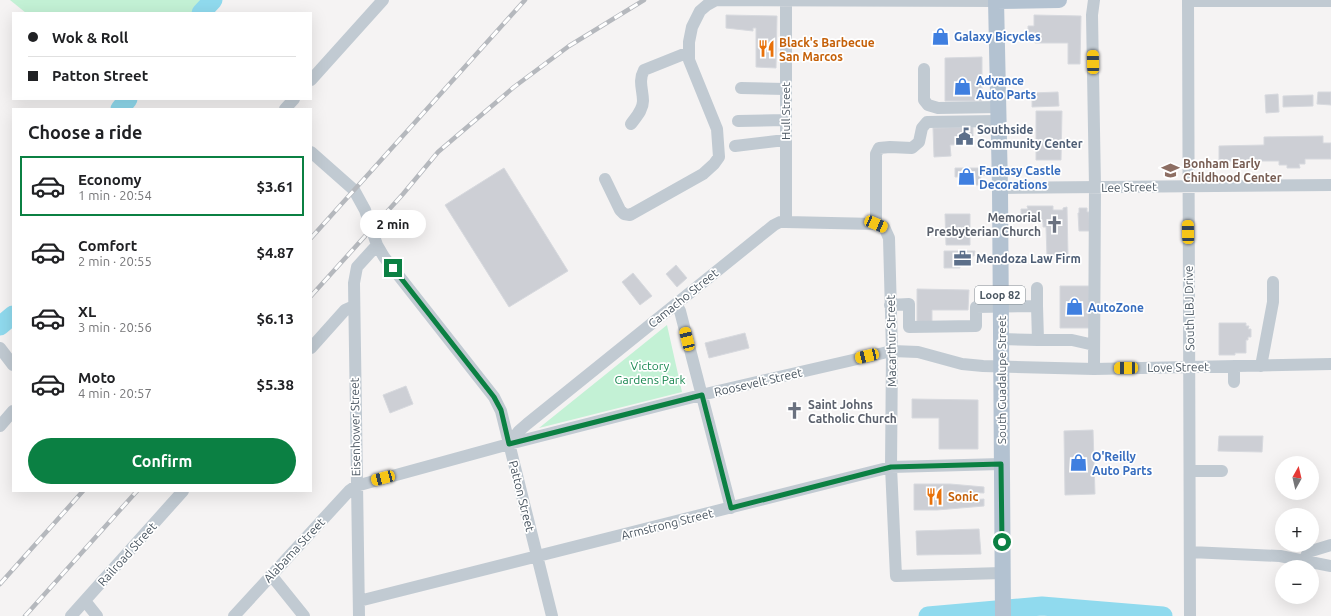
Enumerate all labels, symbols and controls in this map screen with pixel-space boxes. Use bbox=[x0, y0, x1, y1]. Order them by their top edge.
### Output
shop icon: Galaxy Bicycles bbox=[931, 26, 951, 46]
text: Wok & Roll bbox=[52, 29, 128, 46]
place label: Galaxy Bicycles bbox=[954, 30, 1041, 43]
place label: Black's Barbecue San Marcos bbox=[779, 36, 875, 63]
restaurant icon: Black's Barbecue San Marcos bbox=[756, 39, 776, 59]
car bbox=[1087, 50, 1099, 74]
text: Patton Street bbox=[52, 67, 148, 84]
place label: Advance Auto Parts bbox=[976, 74, 1037, 101]
shop icon: Advance Auto Parts bbox=[953, 77, 973, 97]
street label: Hull Street bbox=[779, 82, 792, 140]
text: Choose a ride bbox=[28, 122, 142, 142]
place label: Southside Community Center bbox=[977, 123, 1083, 150]
public building icon: Southside Community Center bbox=[954, 126, 974, 146]
place label: Bonham Early Childhood Center bbox=[1183, 157, 1282, 184]
school or university icon: Bonham Early Childhood Center bbox=[1160, 160, 1180, 180]
place label: Fantasy Castle Decorations bbox=[979, 164, 1061, 191]
shop icon: Fantasy Castle Decorations bbox=[956, 167, 976, 187]
icon: car bbox=[30, 168, 66, 204]
text: Economy bbox=[78, 171, 142, 188]
text: $3.61 bbox=[256, 178, 294, 195]
street label: Lee Street bbox=[1101, 180, 1157, 194]
text: 1 min · 20:54 bbox=[78, 188, 152, 202]
callout: 2 min bbox=[360, 210, 426, 238]
place label: Memorial Presbyterian Church bbox=[927, 211, 1041, 238]
car bbox=[863, 214, 889, 234]
church icon: Memorial Presbyterian Church bbox=[1044, 214, 1064, 234]
text: 2 min bbox=[377, 217, 409, 231]
car bbox=[1182, 220, 1194, 244]
icon: car bbox=[30, 234, 66, 270]
text: Comfort bbox=[78, 237, 137, 254]
text: $4.87 bbox=[256, 244, 294, 261]
office icon: Mendoza Law Firm bbox=[953, 248, 973, 268]
place label: Mendoza Law Firm bbox=[976, 252, 1081, 265]
text: 2 min · 20:55 bbox=[78, 254, 152, 268]
route end bbox=[384, 259, 402, 277]
street label: South LBJ Drive bbox=[1182, 265, 1196, 351]
street label: Camacho Street bbox=[646, 266, 721, 330]
road number: Loop 82 bbox=[975, 286, 1025, 304]
street label: Macarthur Street bbox=[884, 295, 898, 387]
shop icon: AutoZone bbox=[1065, 297, 1085, 317]
icon: car bbox=[30, 300, 66, 336]
place label: AutoZone bbox=[1088, 301, 1144, 314]
text: XL bbox=[78, 303, 96, 320]
text: $6.13 bbox=[256, 310, 294, 327]
street label: South Guadalupe Street bbox=[995, 315, 1008, 444]
text: 3 min · 20:56 bbox=[78, 320, 152, 334]
car bbox=[678, 326, 696, 352]
car bbox=[854, 347, 880, 365]
park label: Victory Gardens Park bbox=[615, 359, 685, 386]
street label: Love Street bbox=[1147, 360, 1209, 374]
car bbox=[1114, 362, 1138, 374]
street label: Roosevelt Street bbox=[713, 365, 804, 398]
icon: car bbox=[30, 366, 66, 402]
text: Moto bbox=[78, 369, 116, 386]
text: $5.38 bbox=[256, 376, 294, 393]
street label: Eisenhower Street bbox=[348, 377, 362, 477]
text: 4 min · 20:57 bbox=[78, 386, 152, 400]
place label: Saint Johns Catholic Church bbox=[808, 398, 897, 425]
church icon: Saint Johns Catholic Church bbox=[785, 401, 805, 421]
button: Confirm bbox=[28, 438, 296, 484]
place label: O'Reilly Auto Parts bbox=[1092, 450, 1153, 477]
shop icon: O'Reilly Auto Parts bbox=[1069, 453, 1089, 473]
north arrow bbox=[1275, 456, 1319, 500]
map controls bbox=[1275, 456, 1319, 604]
street label: Patton Street bbox=[507, 459, 537, 533]
car bbox=[370, 469, 396, 487]
restaurant icon: Sonic bbox=[925, 486, 945, 506]
place label: Sonic bbox=[948, 490, 978, 503]
street label: Armstrong Street bbox=[620, 506, 715, 542]
button: + bbox=[1275, 508, 1319, 552]
street label: Alabama Street bbox=[261, 515, 327, 585]
street label: Railroad Street bbox=[95, 519, 159, 588]
route start bbox=[993, 533, 1011, 551]
button: − bbox=[1275, 560, 1319, 604]

